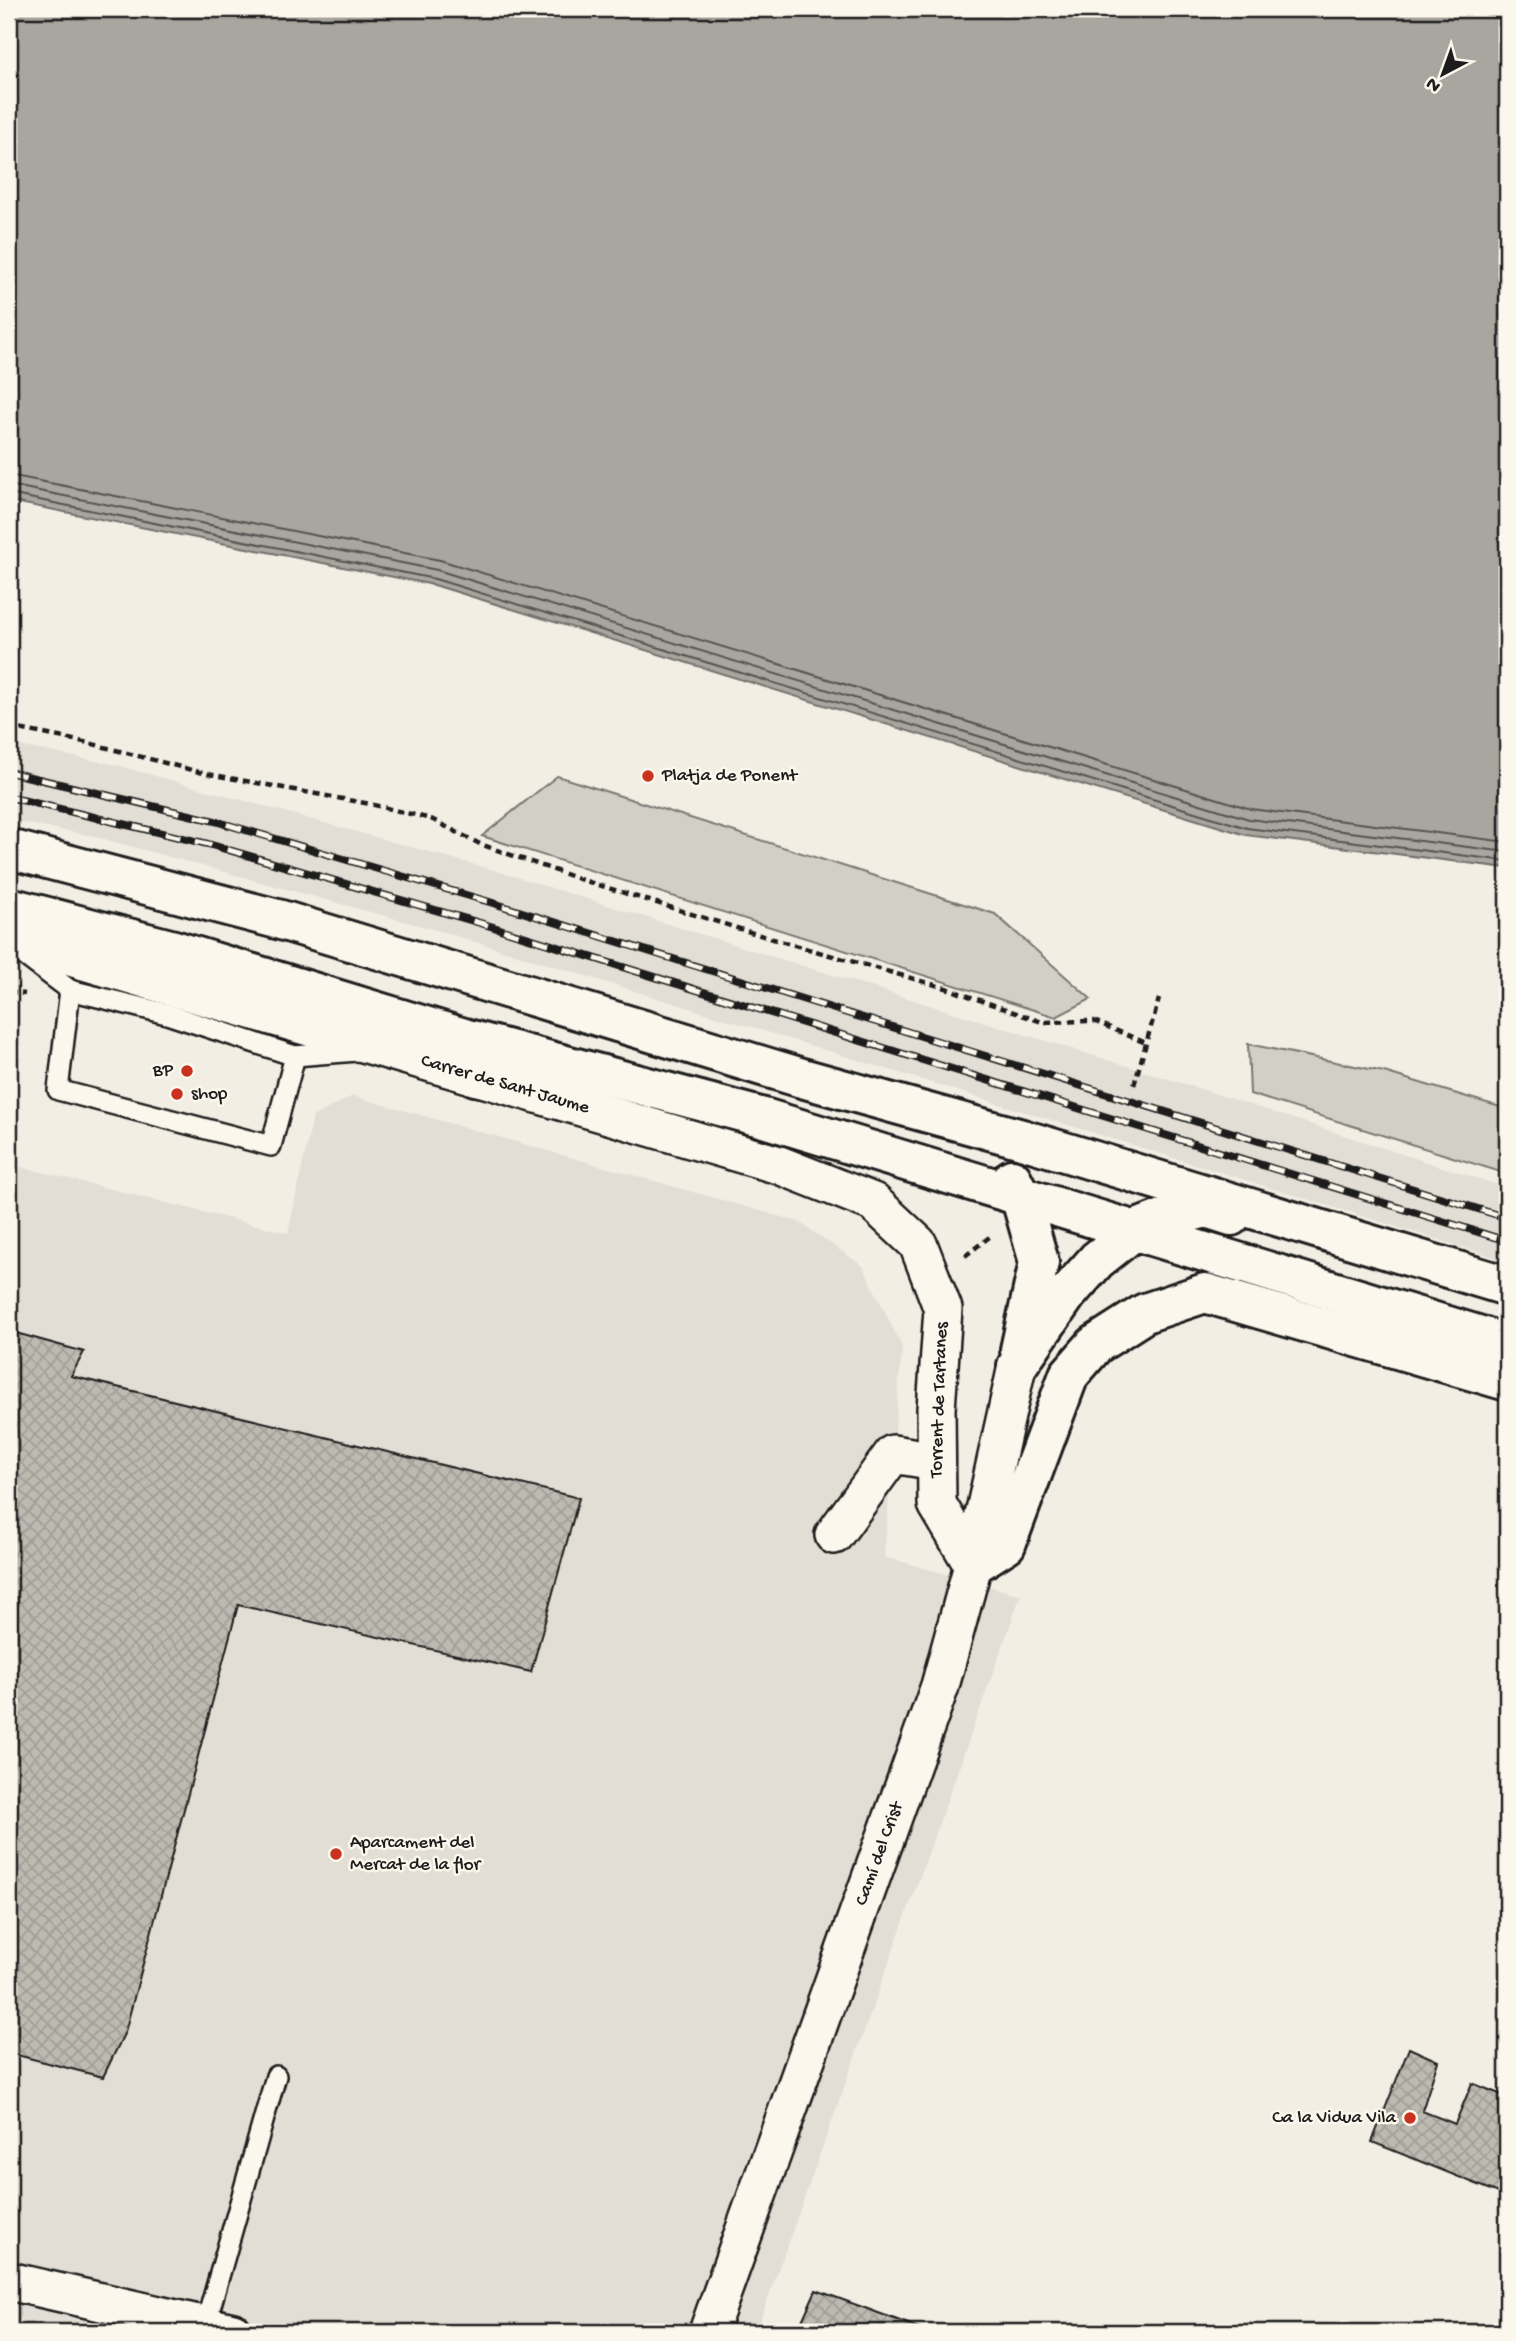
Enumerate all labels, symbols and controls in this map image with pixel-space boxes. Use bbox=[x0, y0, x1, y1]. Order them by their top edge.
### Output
north arrow bbox=[1408, 38, 1478, 108]
text: N bbox=[1422, 71, 1446, 97]
place label: Platja de Ponent bbox=[661, 765, 799, 788]
marker: Platja de Ponent bbox=[640, 768, 656, 784]
street label: Carrer de Sant Jaume bbox=[418, 1050, 592, 1120]
place label: BP bbox=[152, 1060, 174, 1083]
marker: BP bbox=[179, 1063, 195, 1079]
place label: shop bbox=[191, 1083, 228, 1106]
marker: shop bbox=[169, 1086, 185, 1102]
street label: Torrent de Tartanes bbox=[926, 1321, 954, 1479]
street label: Camí del Crist bbox=[851, 1797, 910, 1909]
place label: Aparcament del Mercat de la flor bbox=[350, 1832, 483, 1877]
marker: Aparcament del Mercat de la flor bbox=[328, 1846, 344, 1862]
place label: Ca la Vidua Vila bbox=[1272, 2107, 1397, 2130]
marker: Ca la Vidua Vila bbox=[1402, 2110, 1418, 2126]

